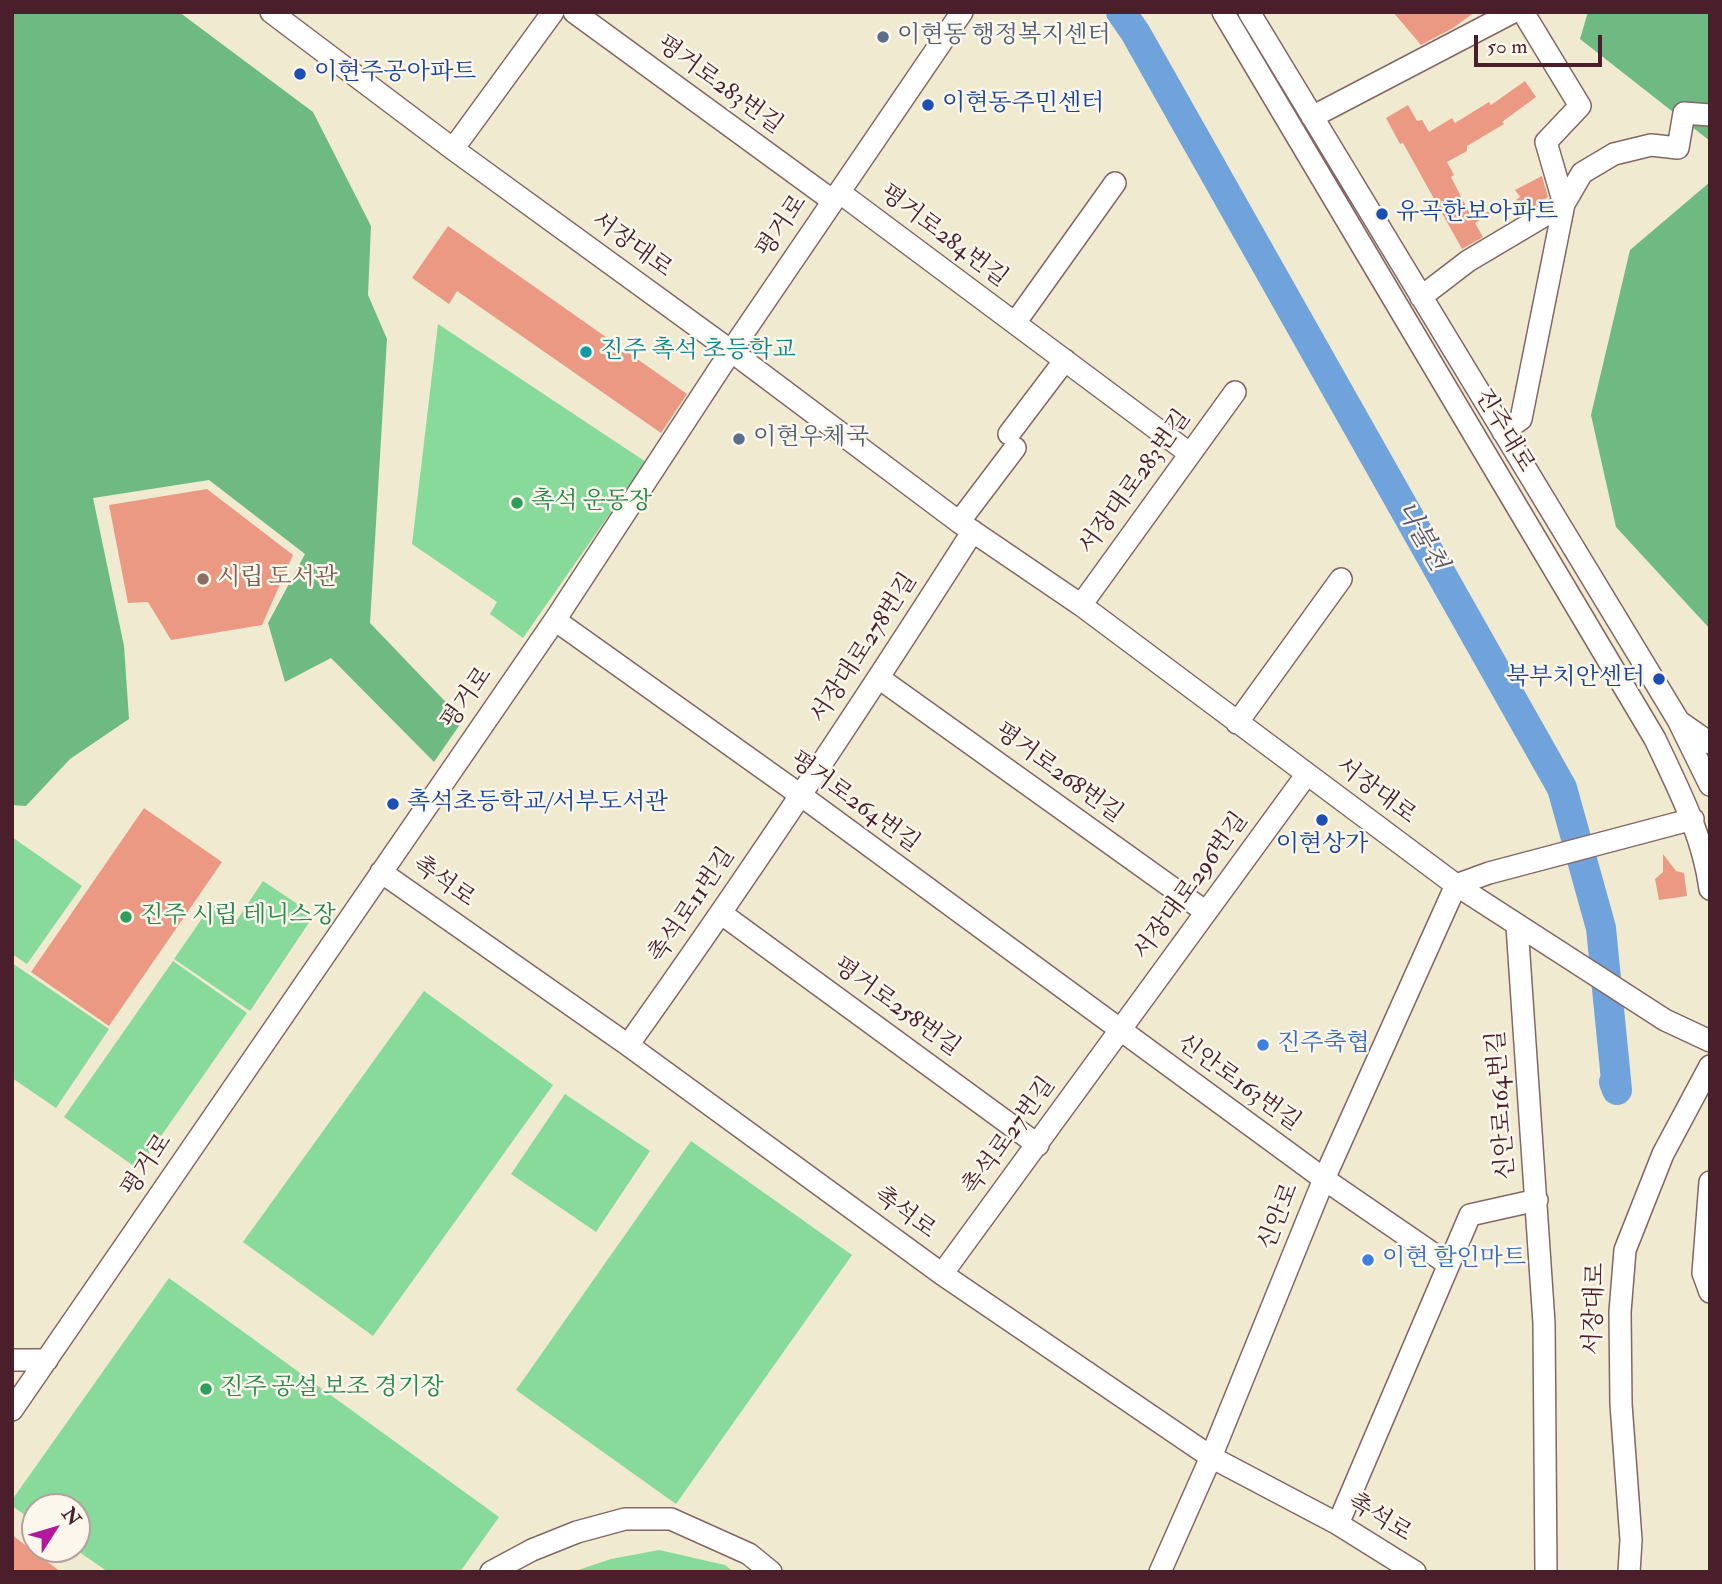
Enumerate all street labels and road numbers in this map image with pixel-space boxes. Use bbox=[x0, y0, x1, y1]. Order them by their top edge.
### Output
street label: 평거로283번길 bbox=[650, 31, 788, 141]
street label: 평거로284번길 bbox=[874, 180, 1012, 294]
street label: 평거로 bbox=[752, 190, 814, 264]
street label: 서장대로 bbox=[585, 207, 677, 285]
street label: 진주대로 bbox=[1467, 384, 1539, 478]
street label: 서장대로283번길 bbox=[1074, 405, 1198, 561]
street label: 서장대로278번길 bbox=[806, 568, 924, 730]
street label: 평거로 bbox=[436, 662, 500, 736]
street label: 평거로268번길 bbox=[988, 718, 1128, 830]
street label: 평거로264번길 bbox=[784, 746, 924, 860]
street label: 서장대로 bbox=[1329, 753, 1421, 831]
street label: 서장대로296번길 bbox=[1129, 807, 1255, 967]
street label: 촉석로11번길 bbox=[644, 843, 742, 969]
street label: 촉석로 bbox=[406, 851, 480, 915]
street label: 평거로258번길 bbox=[827, 952, 965, 1064]
street label: 신안로164번길 bbox=[1483, 1029, 1523, 1181]
street label: 신안로163번길 bbox=[1171, 1030, 1305, 1138]
street label: 촉석로27번길 bbox=[957, 1072, 1063, 1202]
street label: 평거로 bbox=[117, 1129, 179, 1203]
street label: 신안로 bbox=[1254, 1179, 1306, 1255]
street label: 촉석로 bbox=[867, 1182, 941, 1246]
street label: 서장대로 bbox=[1580, 1262, 1612, 1356]
street label: 촉석로 bbox=[1342, 1489, 1416, 1549]

